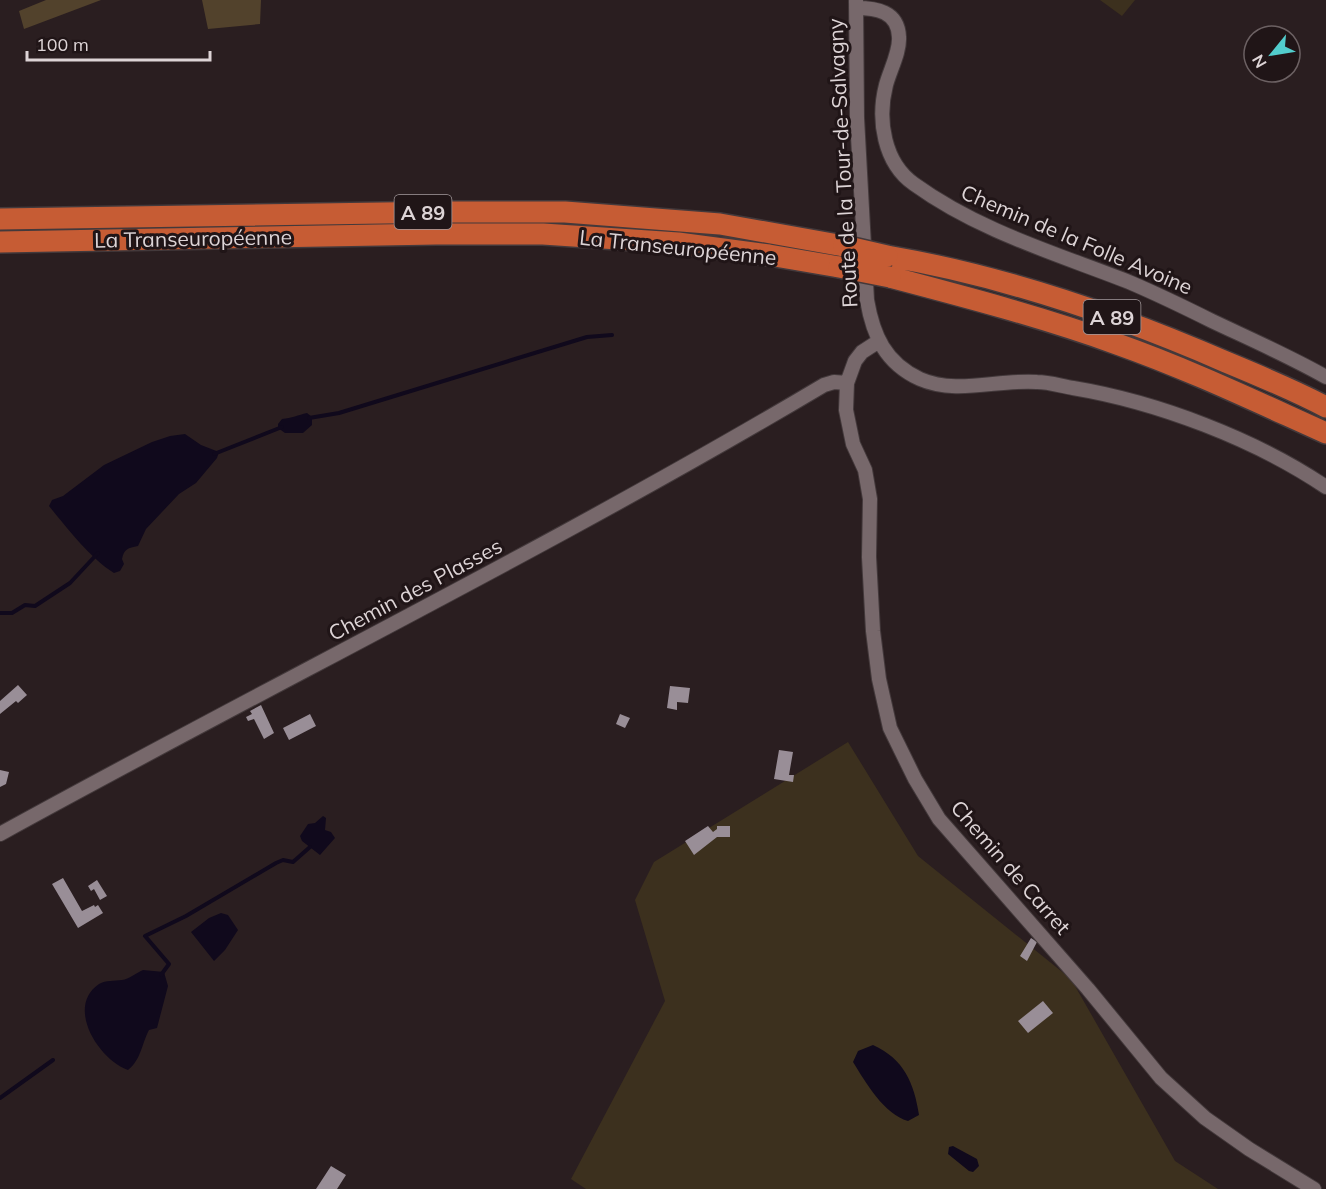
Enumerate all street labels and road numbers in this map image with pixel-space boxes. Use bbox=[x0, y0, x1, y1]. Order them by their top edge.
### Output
street label: Route de la Tour-de-Salvagny bbox=[821, 18, 863, 308]
street label: Chemin de la Folle Avoine bbox=[957, 178, 1197, 300]
road number: A 89 bbox=[394, 195, 452, 229]
street label: La Transeuropéenne bbox=[94, 223, 292, 253]
street label: La Transeuropéenne bbox=[578, 224, 778, 270]
road number: A 89 bbox=[1084, 300, 1140, 334]
street label: Chemin des Plasses bbox=[324, 532, 506, 646]
street label: Chemin de Carret bbox=[946, 795, 1076, 939]

